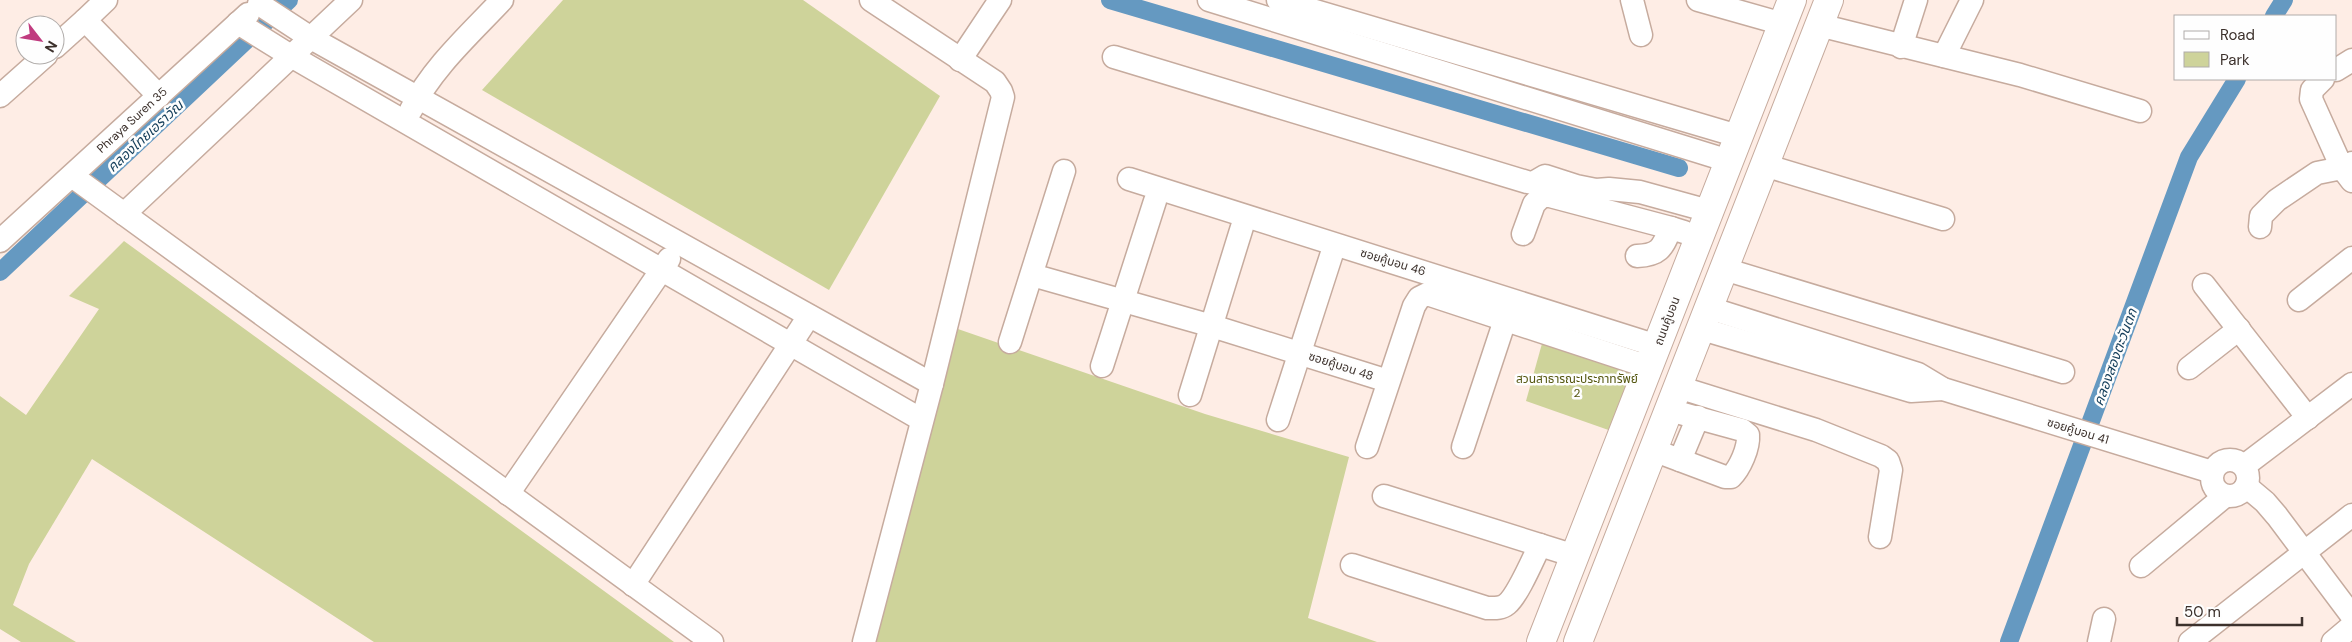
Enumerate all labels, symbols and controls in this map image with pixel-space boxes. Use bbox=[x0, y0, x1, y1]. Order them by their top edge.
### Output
north arrow bbox=[15, 15, 65, 65]
legend bbox=[2174, 15, 2337, 80]
text: Road bbox=[2220, 25, 2255, 45]
text: N bbox=[41, 38, 61, 56]
text: Park bbox=[2220, 50, 2250, 70]
street label: Phraya Suren 35 bbox=[93, 84, 171, 156]
water label: คลองไทยเอราวัณ bbox=[103, 95, 188, 176]
street label: ซอยคู้บอน 46 bbox=[1358, 244, 1428, 280]
street label: ถนนคู้บอน bbox=[1650, 294, 1684, 348]
water label: คลองสองตะวันตก bbox=[2089, 305, 2141, 408]
street label: ซอยคู้บอน 48 bbox=[1307, 348, 1375, 384]
park label: สวนสาธารณะประภาทรัพย์ 2 bbox=[1516, 371, 1638, 401]
street label: ซอยคู้บอน 41 bbox=[2045, 414, 2111, 448]
scale bar bbox=[2177, 594, 2302, 626]
text: 50 m bbox=[2184, 602, 2221, 622]

